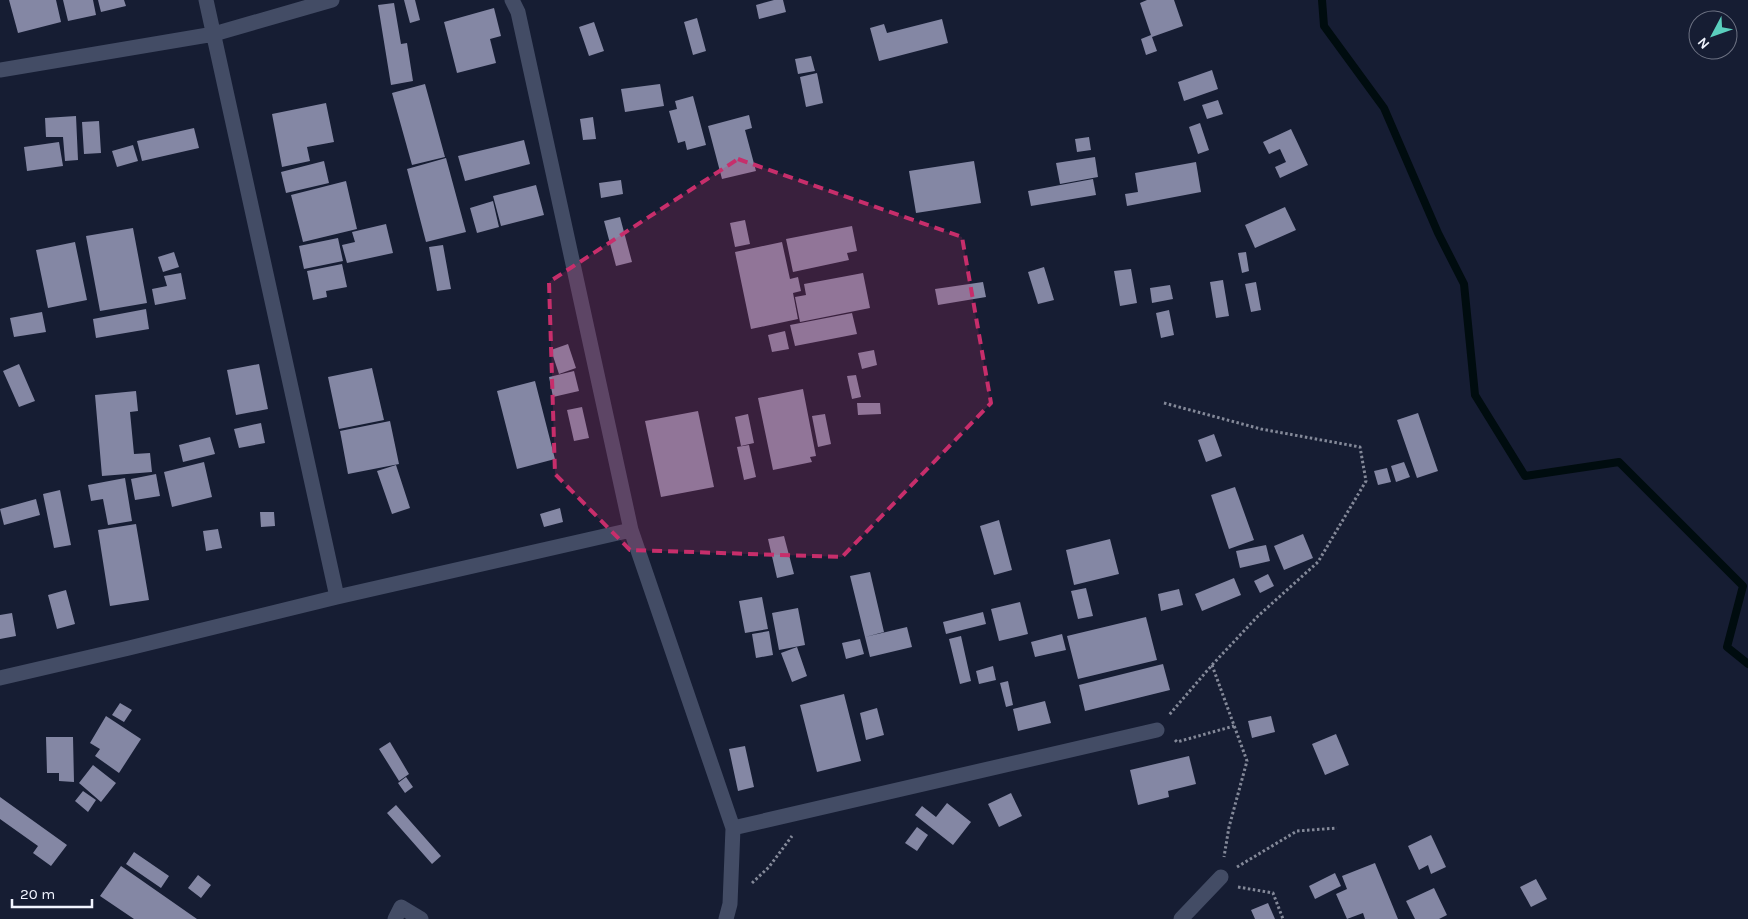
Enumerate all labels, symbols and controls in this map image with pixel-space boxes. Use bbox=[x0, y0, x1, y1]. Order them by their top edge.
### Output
north arrow bbox=[1688, 10, 1738, 60]
text: N bbox=[1694, 34, 1713, 53]
scale bar bbox=[12, 876, 92, 908]
text: 20 m bbox=[20, 885, 55, 903]

